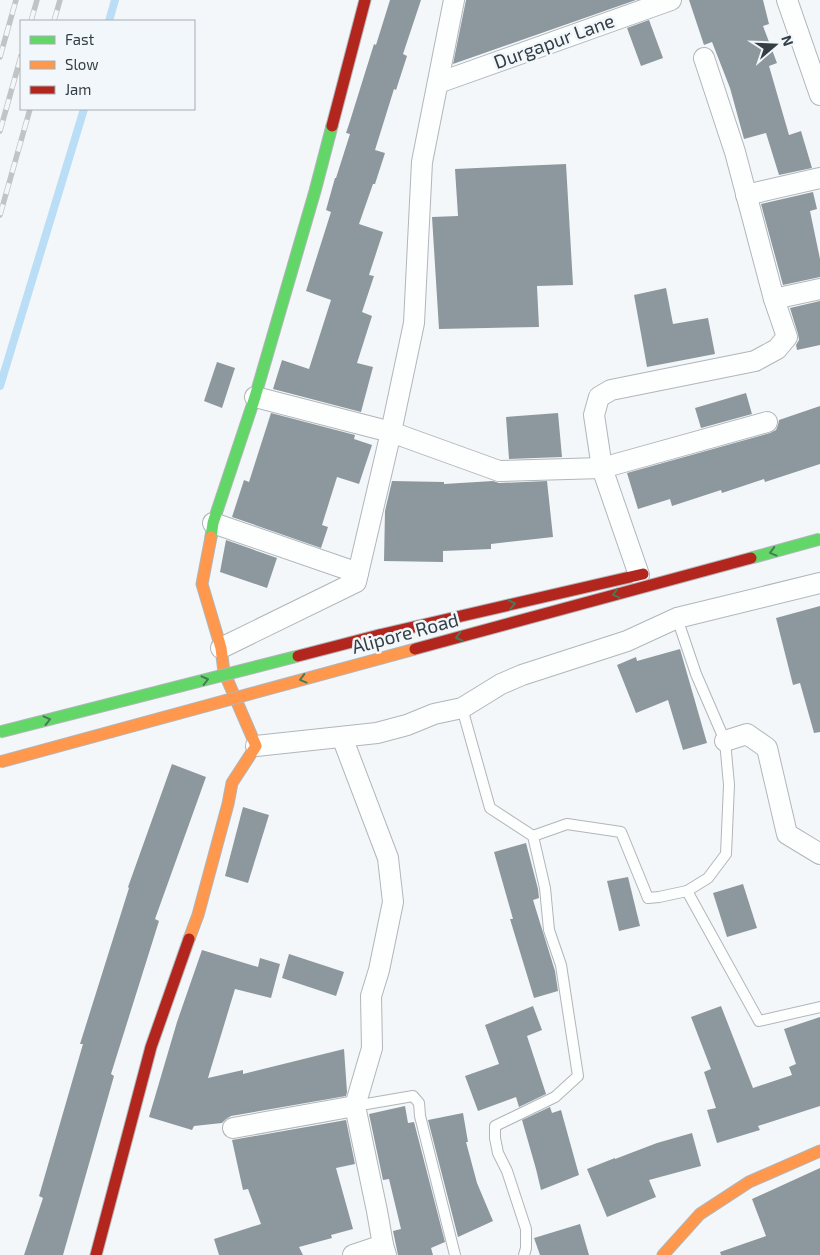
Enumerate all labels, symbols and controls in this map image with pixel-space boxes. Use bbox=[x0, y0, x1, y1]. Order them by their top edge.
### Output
street label: Durgapur Lane bbox=[490, 8, 617, 73]
legend bbox=[20, 20, 195, 110]
north arrow bbox=[750, 20, 800, 70]
text: Fast bbox=[65, 30, 95, 48]
text: N bbox=[778, 33, 797, 48]
text: Slow bbox=[65, 55, 99, 73]
text: Jam bbox=[65, 80, 91, 98]
one-way arrow bbox=[769, 546, 778, 556]
one-way arrow bbox=[613, 589, 621, 599]
one-way arrow bbox=[507, 599, 516, 610]
street label: Alipore Road bbox=[349, 607, 461, 658]
one-way arrow bbox=[455, 631, 464, 642]
one-way arrow bbox=[299, 674, 307, 684]
one-way arrow bbox=[200, 675, 208, 685]
one-way arrow bbox=[43, 715, 52, 726]

